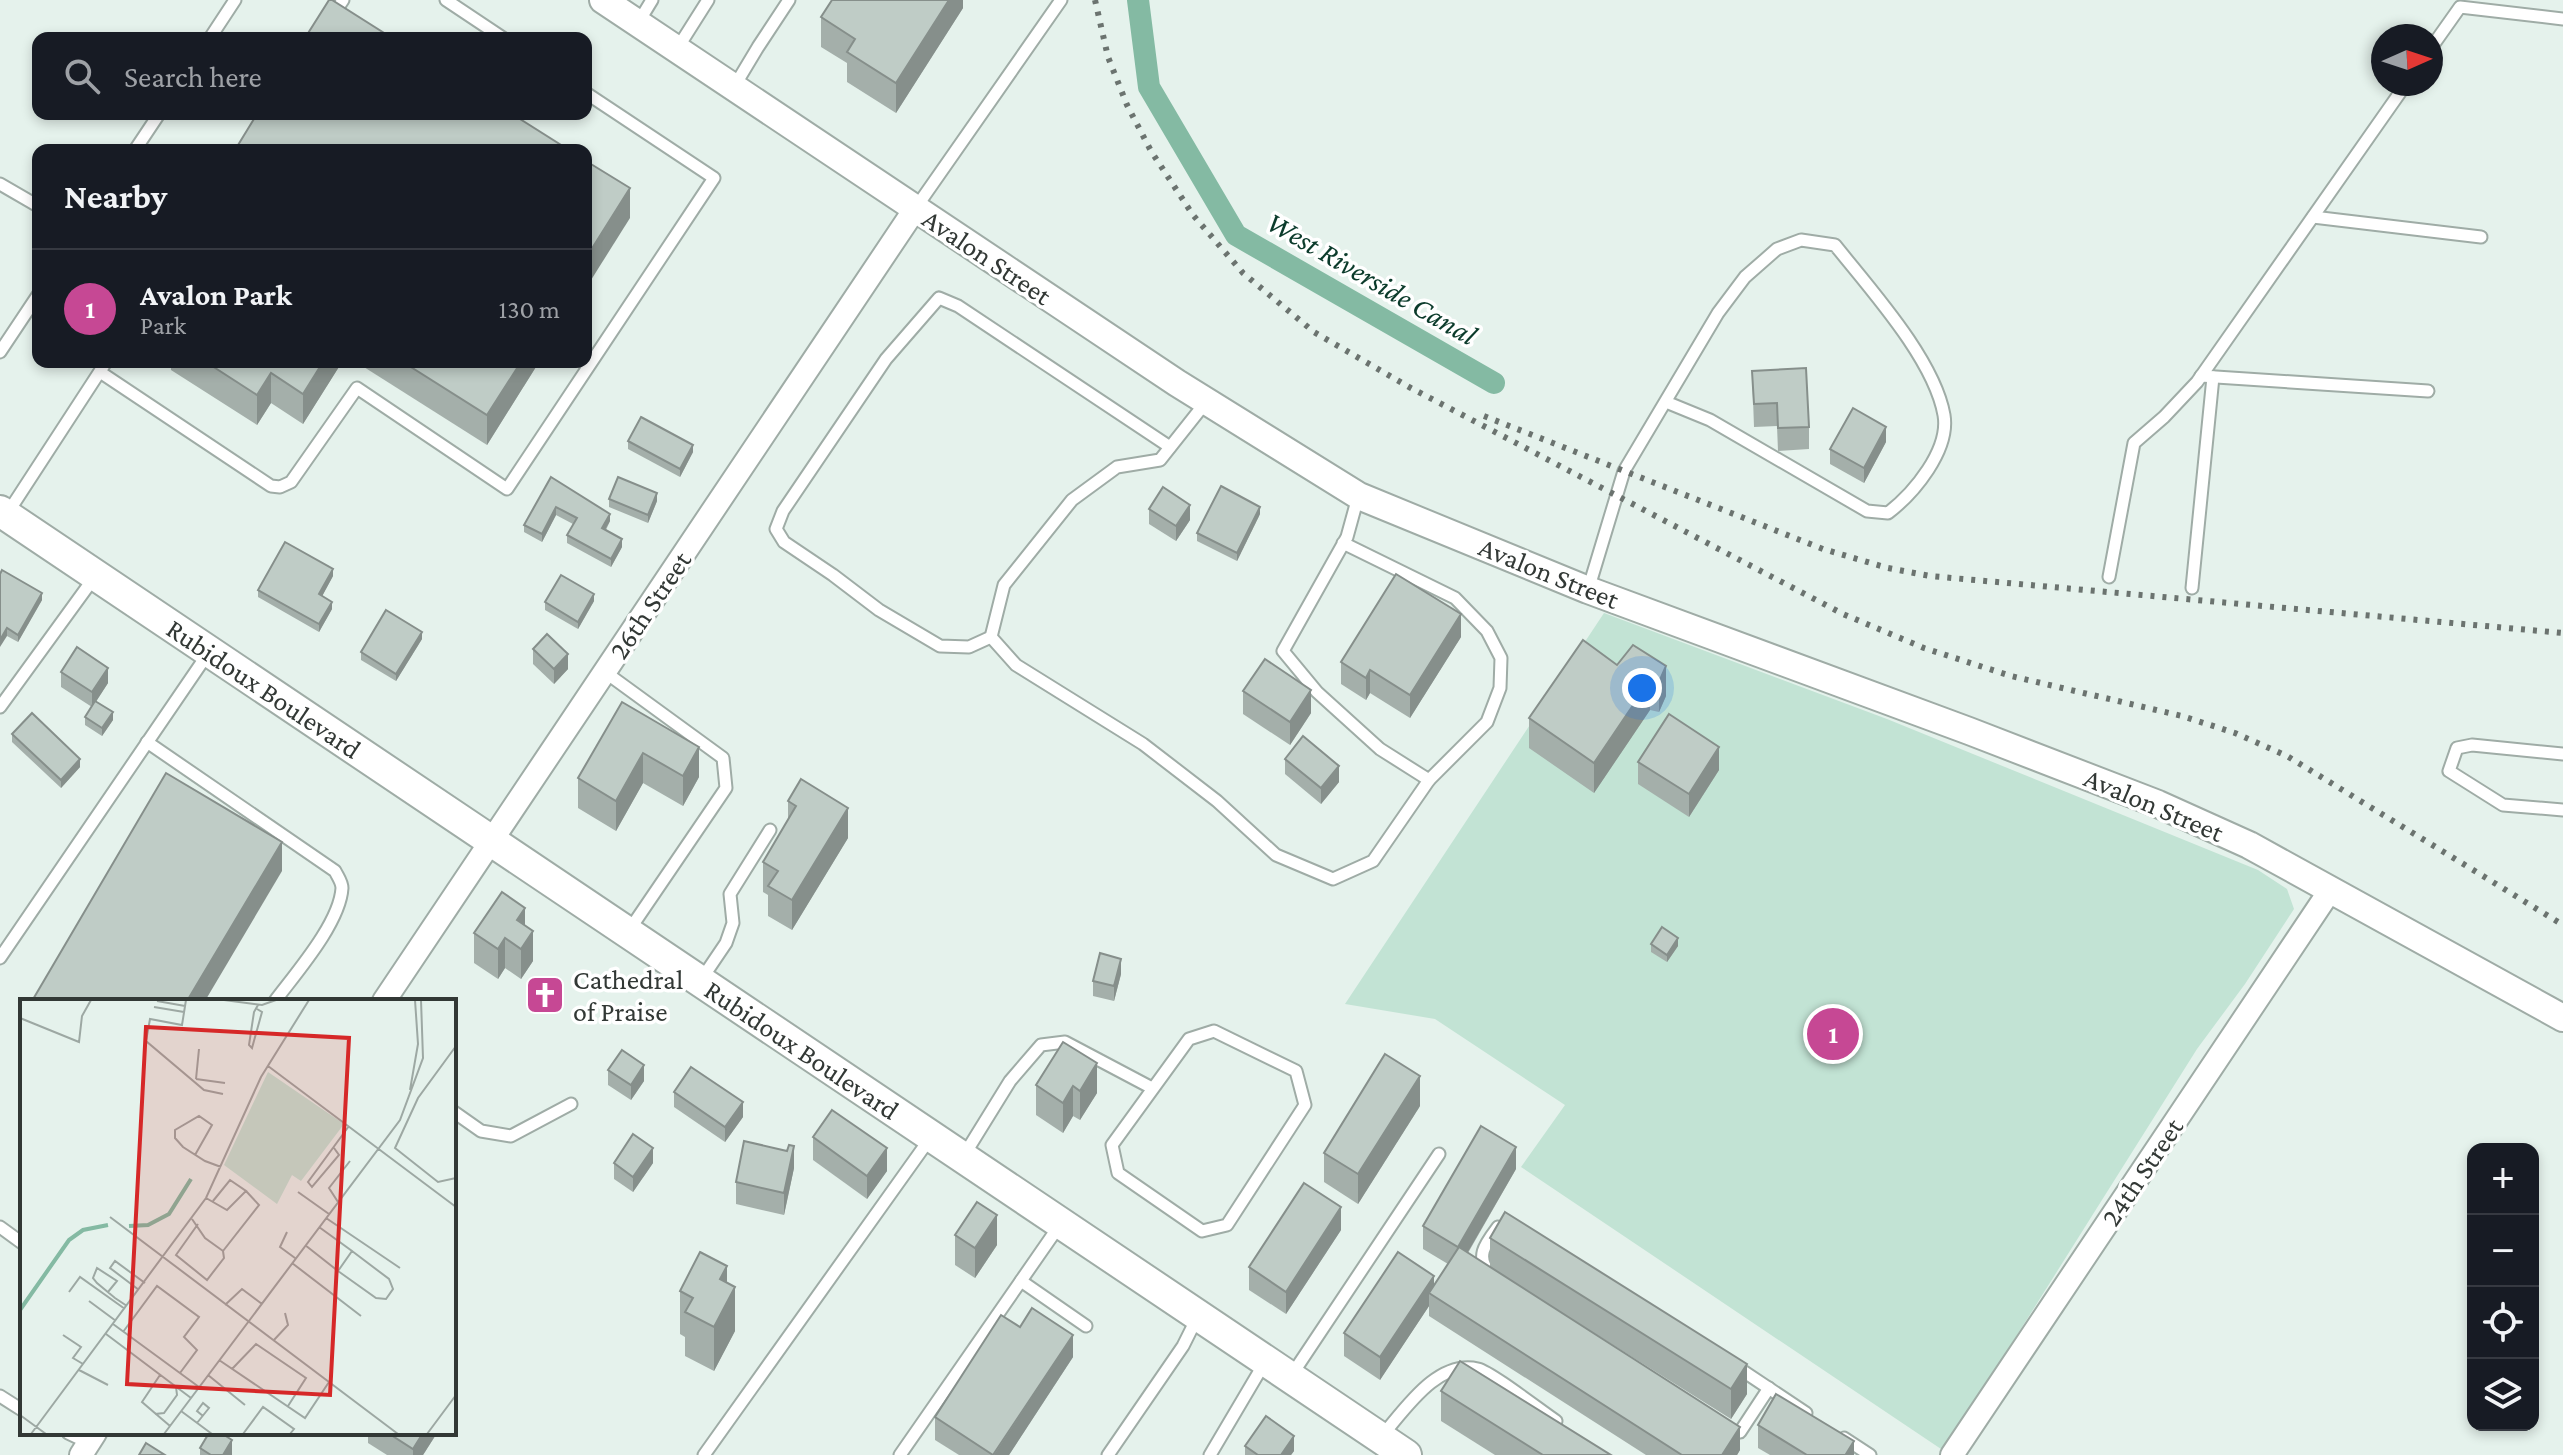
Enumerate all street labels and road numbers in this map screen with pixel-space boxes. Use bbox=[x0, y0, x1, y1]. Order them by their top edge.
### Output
street label: Avalon Street bbox=[917, 203, 1058, 312]
street label: Avalon Street bbox=[1475, 531, 1624, 615]
street label: 26th Street bbox=[603, 545, 698, 664]
street label: Rubidoux Boulevard bbox=[161, 612, 367, 765]
street label: Avalon Street bbox=[2080, 762, 2229, 848]
street label: Rubidoux Boulevard bbox=[699, 973, 905, 1126]
street label: 24th Street bbox=[2095, 1112, 2190, 1232]

